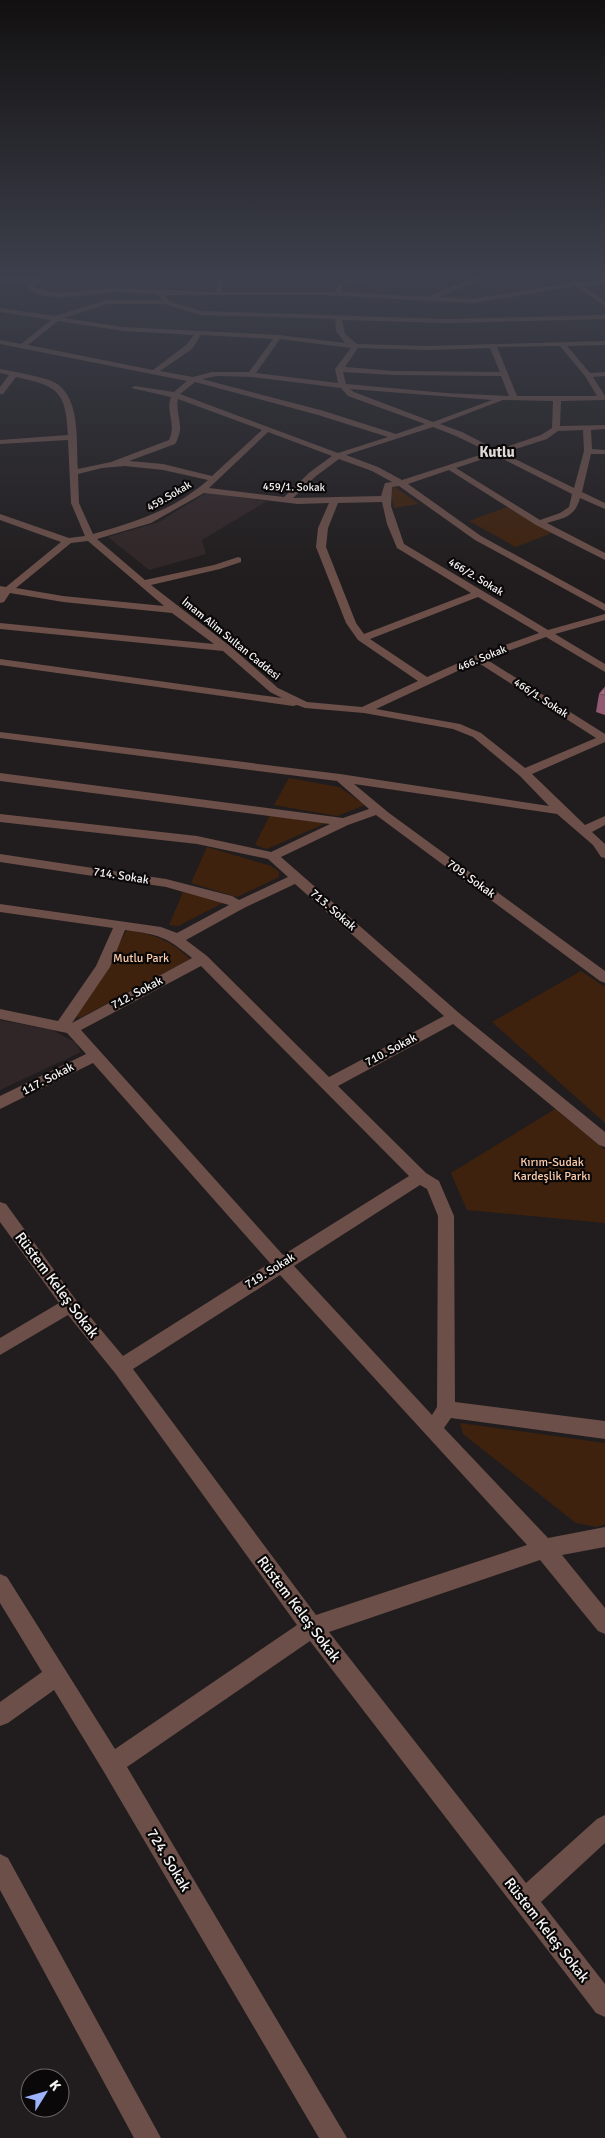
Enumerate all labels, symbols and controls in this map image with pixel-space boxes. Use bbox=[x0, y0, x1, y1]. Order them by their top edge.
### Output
district label: Kutlu bbox=[479, 443, 515, 461]
street label: 459.Sokak bbox=[144, 478, 194, 514]
street label: 459/1. Sokak bbox=[263, 480, 326, 494]
street label: 466/2. Sokak bbox=[446, 555, 506, 599]
street label: İmam Alim Sultan Caddesi bbox=[179, 595, 283, 683]
street label: 466. Sokak bbox=[456, 642, 509, 674]
street label: 466/1. Sokak bbox=[511, 676, 571, 721]
street label: 709. Sokak bbox=[444, 856, 498, 902]
street label: 714. Sokak bbox=[92, 864, 150, 888]
street label: 713. Sokak bbox=[307, 886, 359, 934]
park label: Mutlu Park bbox=[113, 951, 169, 966]
street label: 712. Sokak bbox=[109, 973, 165, 1013]
street label: 710. Sokak bbox=[363, 1030, 419, 1070]
street label: 117. Sokak bbox=[20, 1060, 76, 1098]
park label: Kırım-Sudak Kardeşlik Parkı bbox=[514, 1155, 590, 1184]
street label: Rüstem Keleş Sokak bbox=[11, 1228, 103, 1342]
street label: 719. Sokak bbox=[242, 1250, 298, 1292]
street label: Rüstem Keleş Sokak bbox=[253, 1552, 345, 1666]
street label: 724. Sokak bbox=[143, 1825, 195, 1895]
street label: Rüstem Keleş Sokak bbox=[501, 1874, 594, 1986]
north arrow bbox=[20, 2068, 70, 2118]
text: K bbox=[46, 2077, 65, 2094]

